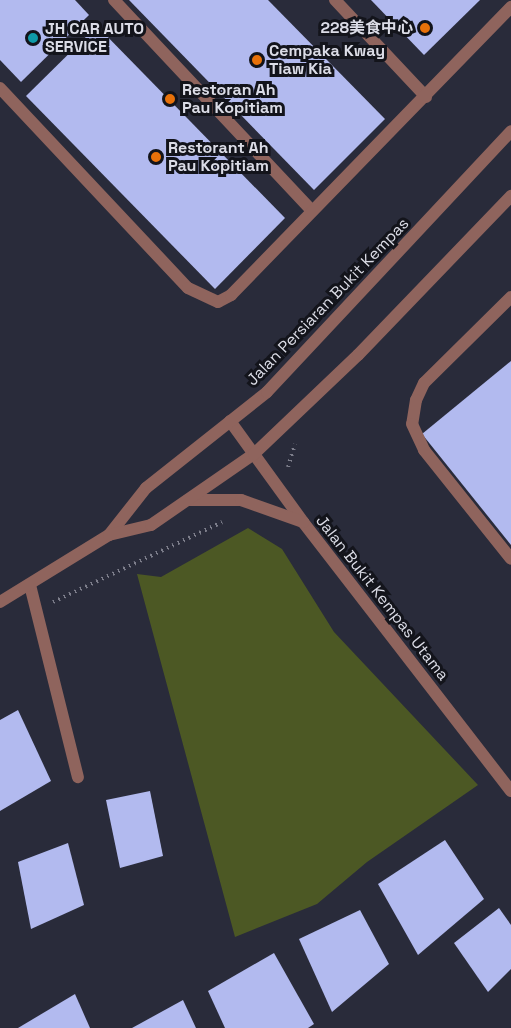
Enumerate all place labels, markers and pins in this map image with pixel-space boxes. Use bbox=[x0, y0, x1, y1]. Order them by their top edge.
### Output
place label: 228美食中心 bbox=[320, 18, 413, 38]
place label: JH CAR AUTO SERVICE bbox=[45, 19, 144, 57]
marker: 228美食中心 bbox=[418, 21, 432, 35]
marker: JH CAR AUTO SERVICE bbox=[26, 31, 40, 45]
place label: Cempaka Kway Tiaw Kia bbox=[269, 41, 385, 79]
marker: Cempaka Kway Tiaw Kia bbox=[250, 53, 264, 67]
place label: Restoran Ah Pau Kopitiam bbox=[182, 80, 283, 118]
marker: Restoran Ah Pau Kopitiam bbox=[163, 92, 177, 106]
place label: Restorant Ah Pau Kopitiam bbox=[168, 138, 269, 176]
marker: Restorant Ah Pau Kopitiam bbox=[149, 150, 163, 164]

